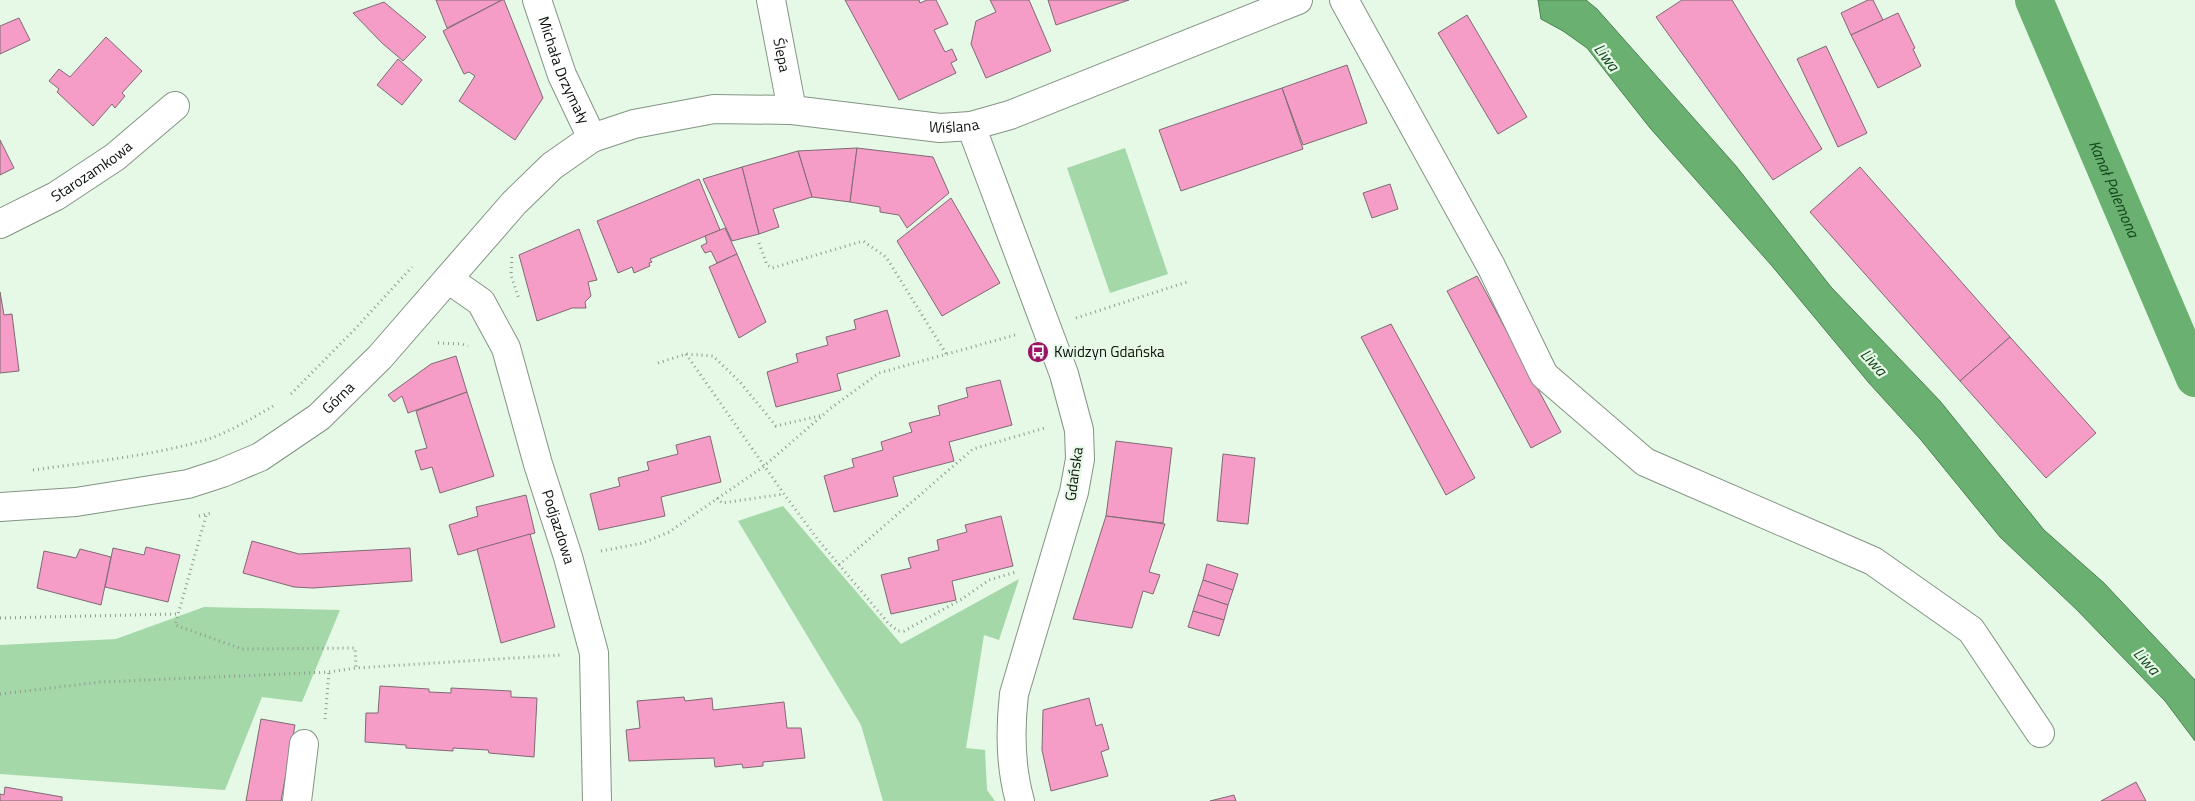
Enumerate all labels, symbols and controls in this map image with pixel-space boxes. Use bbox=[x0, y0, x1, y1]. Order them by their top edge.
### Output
street label: Michała Drzymały bbox=[532, 13, 596, 128]
street label: Ślepa bbox=[767, 36, 797, 75]
water label: Liwa bbox=[1588, 38, 1626, 77]
street label: Wiślana bbox=[928, 112, 982, 139]
street label: Starozamkowa bbox=[46, 135, 138, 207]
water label: Kanał Palemona bbox=[2083, 136, 2146, 242]
bus stop icon: Kwidzyn Gdańska bbox=[1026, 340, 1050, 364]
place label: Kwidzyn Gdańska bbox=[1054, 340, 1165, 363]
water label: Liwa bbox=[1855, 343, 1894, 382]
street label: Górna bbox=[316, 376, 360, 419]
street label: Gdańska bbox=[1058, 445, 1089, 502]
street label: Podjazdowa bbox=[536, 487, 581, 567]
water label: Liwa bbox=[2128, 642, 2167, 681]

